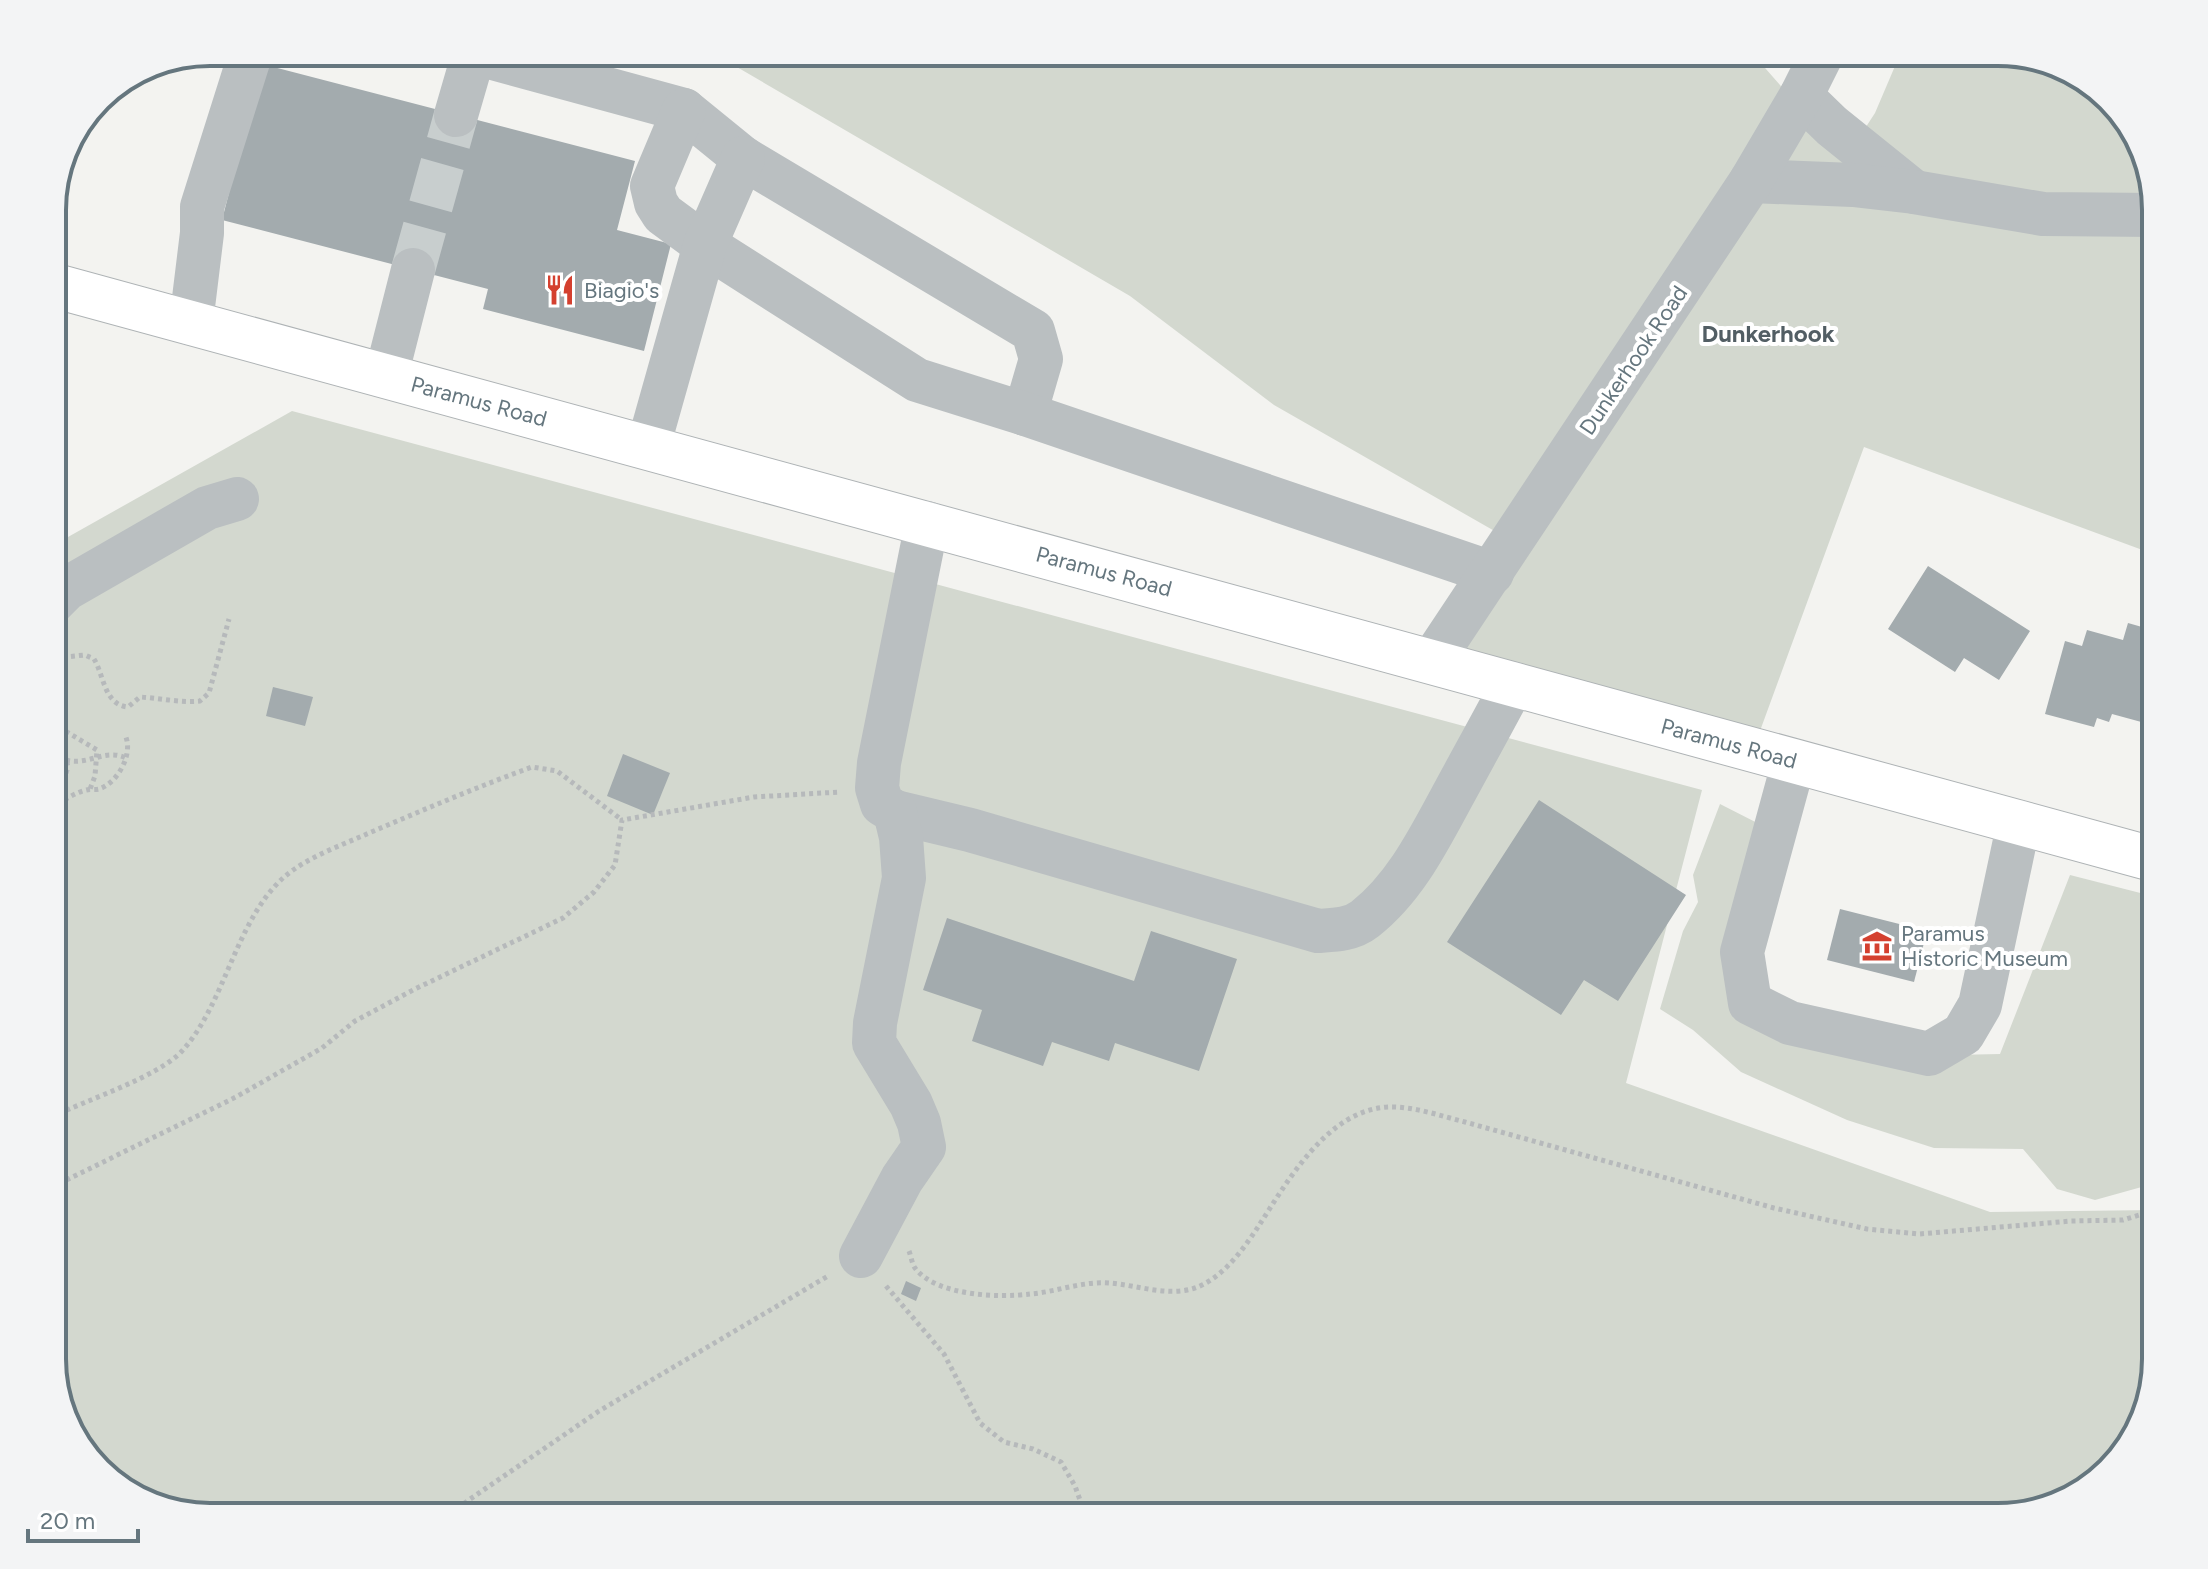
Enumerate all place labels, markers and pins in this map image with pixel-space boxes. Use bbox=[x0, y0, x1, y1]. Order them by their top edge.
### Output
restaurant icon: Biagio's bbox=[543, 273, 577, 307]
place label: Biagio's bbox=[584, 277, 659, 304]
place label: Paramus Historic Museum bbox=[1901, 920, 2068, 972]
museum icon: Paramus Historic Museum bbox=[1860, 929, 1894, 963]

